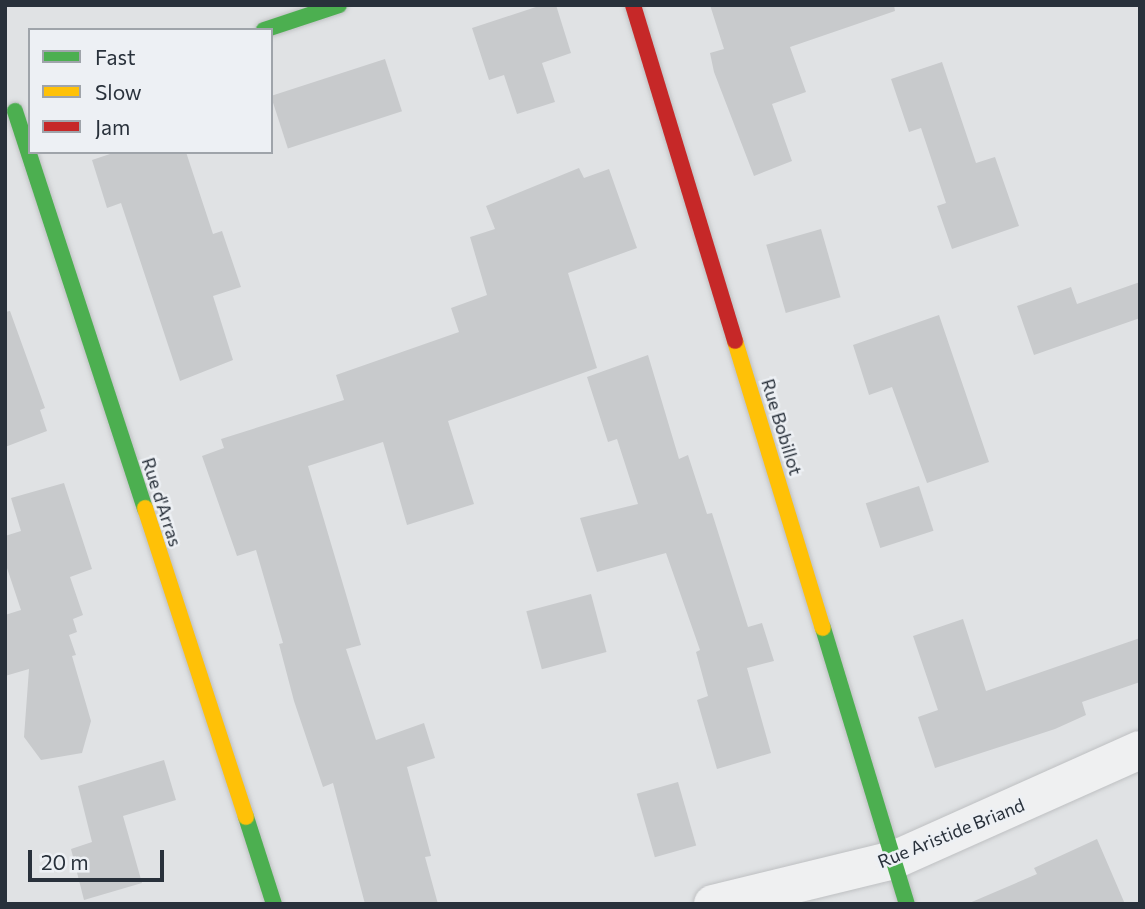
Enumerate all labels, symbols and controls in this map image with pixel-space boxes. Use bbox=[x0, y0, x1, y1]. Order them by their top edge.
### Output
legend bbox=[28, 28, 273, 154]
text: Fast bbox=[95, 44, 136, 69]
text: Slow bbox=[95, 79, 142, 104]
text: Jam bbox=[95, 114, 130, 139]
street label: Rue Bobillot bbox=[757, 376, 807, 478]
street label: Rue d'Arras bbox=[137, 455, 187, 549]
street label: Rue Aristide Briand bbox=[875, 794, 1027, 872]
scale bar bbox=[32, 836, 168, 880]
text: 20 m bbox=[41, 849, 89, 874]

